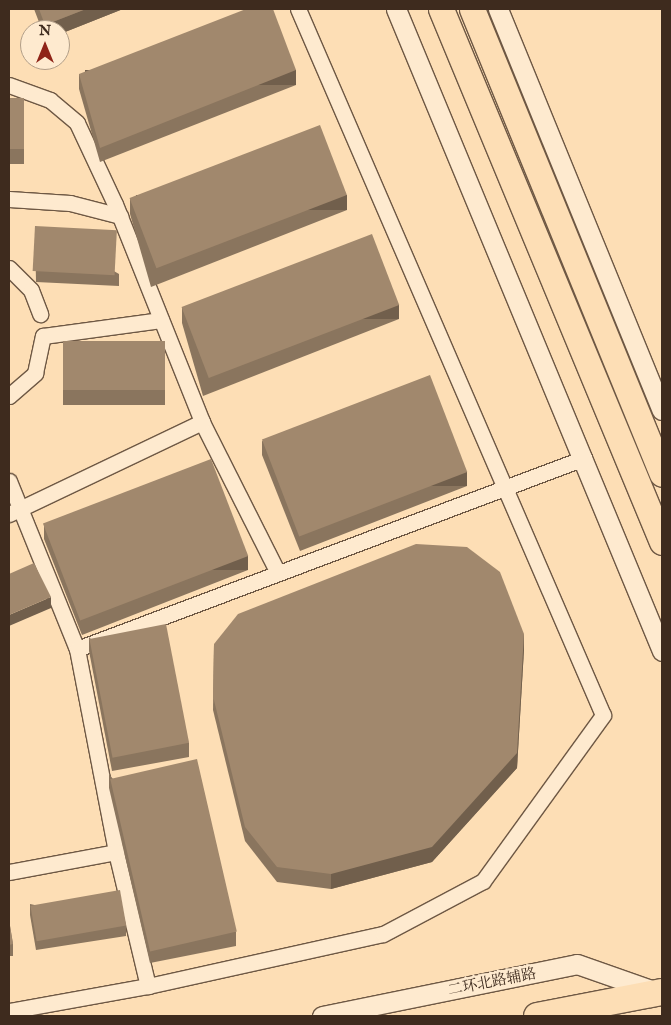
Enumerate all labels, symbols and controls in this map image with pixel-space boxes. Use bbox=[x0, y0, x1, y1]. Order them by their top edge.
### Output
north arrow bbox=[20, 20, 70, 70]
text: N bbox=[39, 22, 51, 40]
street label: 二环北路辅路 bbox=[446, 965, 538, 999]

